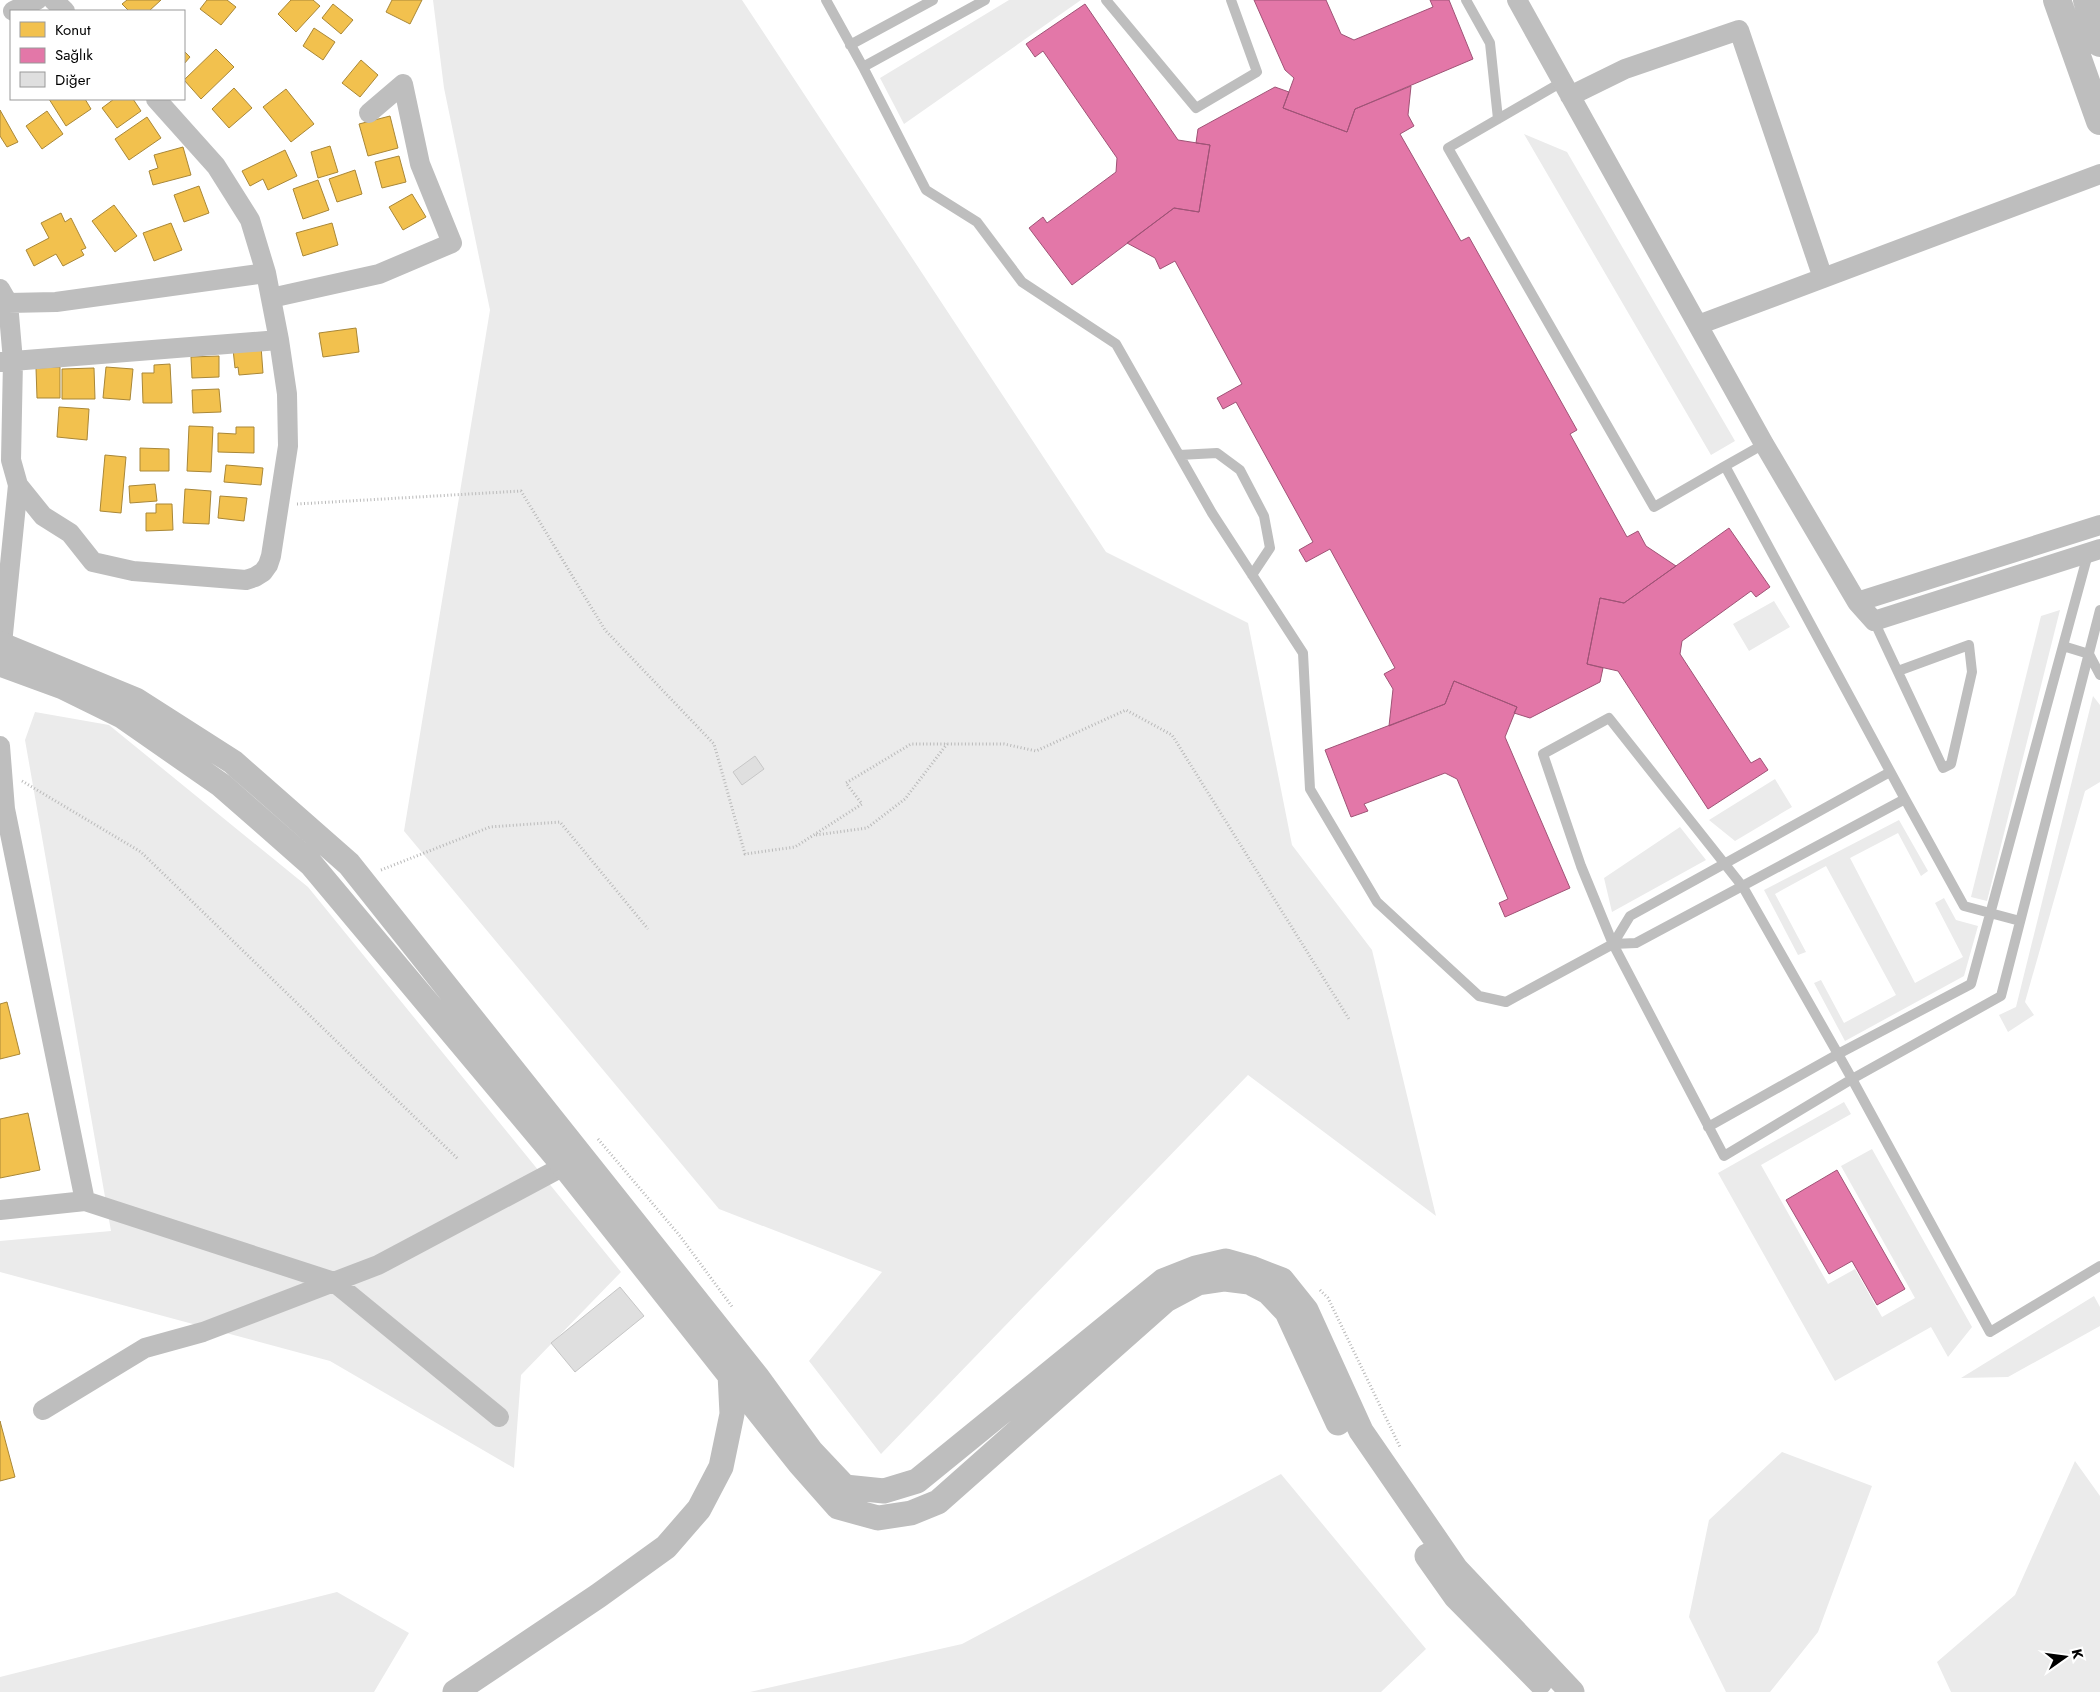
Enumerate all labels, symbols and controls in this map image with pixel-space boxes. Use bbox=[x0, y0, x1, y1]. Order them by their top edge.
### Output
legend bbox=[10, 10, 185, 100]
text: Konut bbox=[55, 19, 91, 41]
text: Sağlık bbox=[55, 44, 93, 66]
text: Diğer bbox=[55, 69, 91, 91]
north arrow bbox=[2040, 1632, 2090, 1682]
text: K bbox=[2067, 1647, 2089, 1661]

